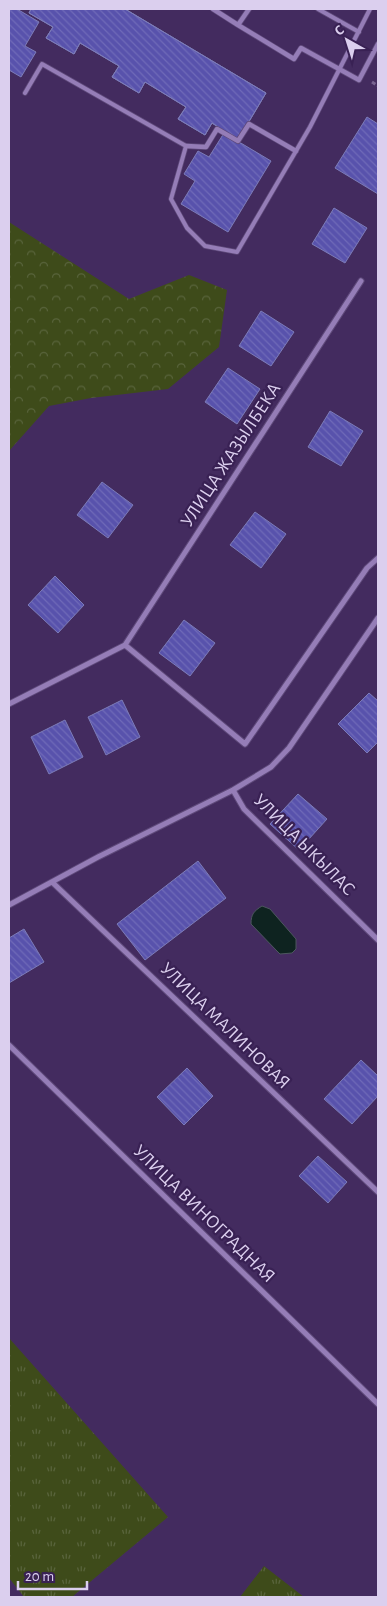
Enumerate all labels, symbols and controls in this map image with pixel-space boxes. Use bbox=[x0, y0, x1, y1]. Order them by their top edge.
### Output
north arrow bbox=[322, 15, 372, 65]
text: С bbox=[332, 23, 347, 39]
street label: УЛИЦА ЖАЗЫЛБЕКА bbox=[177, 380, 285, 530]
street label: УЛИЦА ЫКЫЛАС bbox=[250, 791, 358, 899]
street label: УЛИЦА МАЛИНОВАЯ bbox=[156, 959, 294, 1093]
street label: УЛИЦА ВИНОГРАДНАЯ bbox=[129, 1142, 279, 1286]
scale bar bbox=[18, 1558, 86, 1590]
text: 20 m bbox=[25, 1569, 54, 1584]

